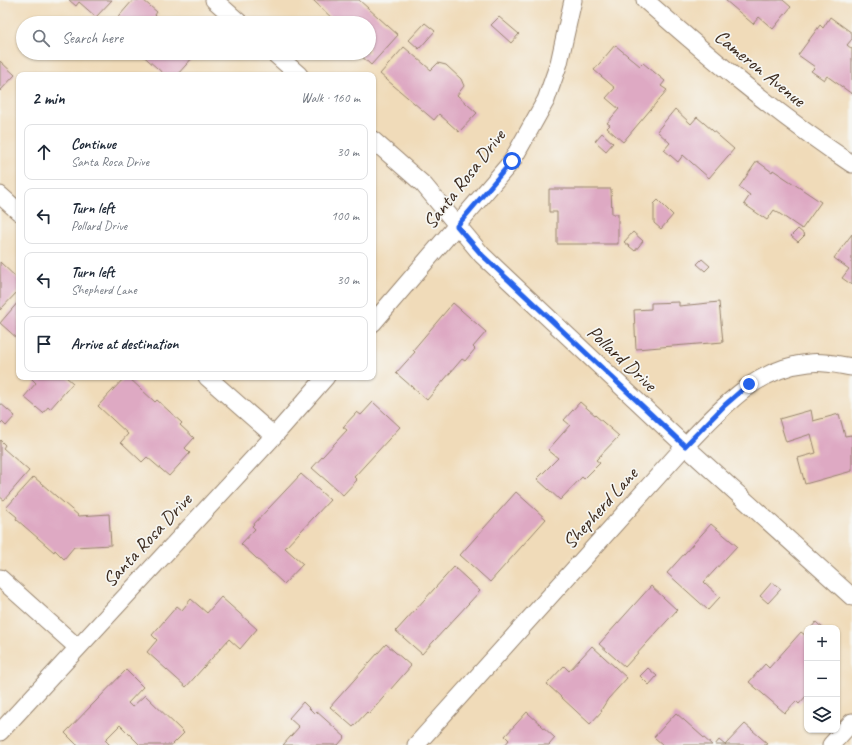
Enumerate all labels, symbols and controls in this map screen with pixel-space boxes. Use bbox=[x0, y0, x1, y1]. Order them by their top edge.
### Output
search box bbox=[16, 16, 376, 60]
street label: Cameron Avenue bbox=[709, 24, 812, 113]
icon: search bbox=[30, 27, 52, 49]
text: Search here bbox=[62, 29, 123, 48]
text: 2 min bbox=[32, 88, 65, 109]
text: Walk · 160 m bbox=[301, 90, 360, 106]
street label: Santa Rosa Drive bbox=[417, 123, 512, 234]
text: Continue bbox=[71, 135, 116, 154]
icon: ahead bbox=[33, 141, 55, 163]
text: 30 m bbox=[337, 144, 359, 160]
route start bbox=[503, 152, 521, 170]
text: Santa Rosa Drive bbox=[71, 154, 149, 170]
text: Turn left bbox=[71, 199, 114, 218]
icon: left bbox=[33, 205, 55, 227]
text: 100 m bbox=[331, 208, 359, 224]
text: Pollard Drive bbox=[71, 218, 127, 234]
text: Turn left bbox=[71, 263, 114, 282]
icon: left bbox=[33, 269, 55, 291]
text: 30 m bbox=[337, 272, 359, 288]
text: Shepherd Lane bbox=[71, 282, 137, 298]
street label: Pollard Drive bbox=[582, 320, 663, 398]
icon: arrive bbox=[33, 333, 55, 355]
text: Arrive at destination bbox=[71, 335, 178, 354]
route end bbox=[740, 375, 758, 393]
street label: Shepherd Lane bbox=[557, 461, 644, 554]
street label: Santa Rosa Drive bbox=[97, 487, 198, 592]
map controls bbox=[804, 625, 840, 733]
button: + bbox=[804, 625, 840, 661]
button: − bbox=[804, 661, 840, 697]
button: layers bbox=[804, 697, 840, 733]

